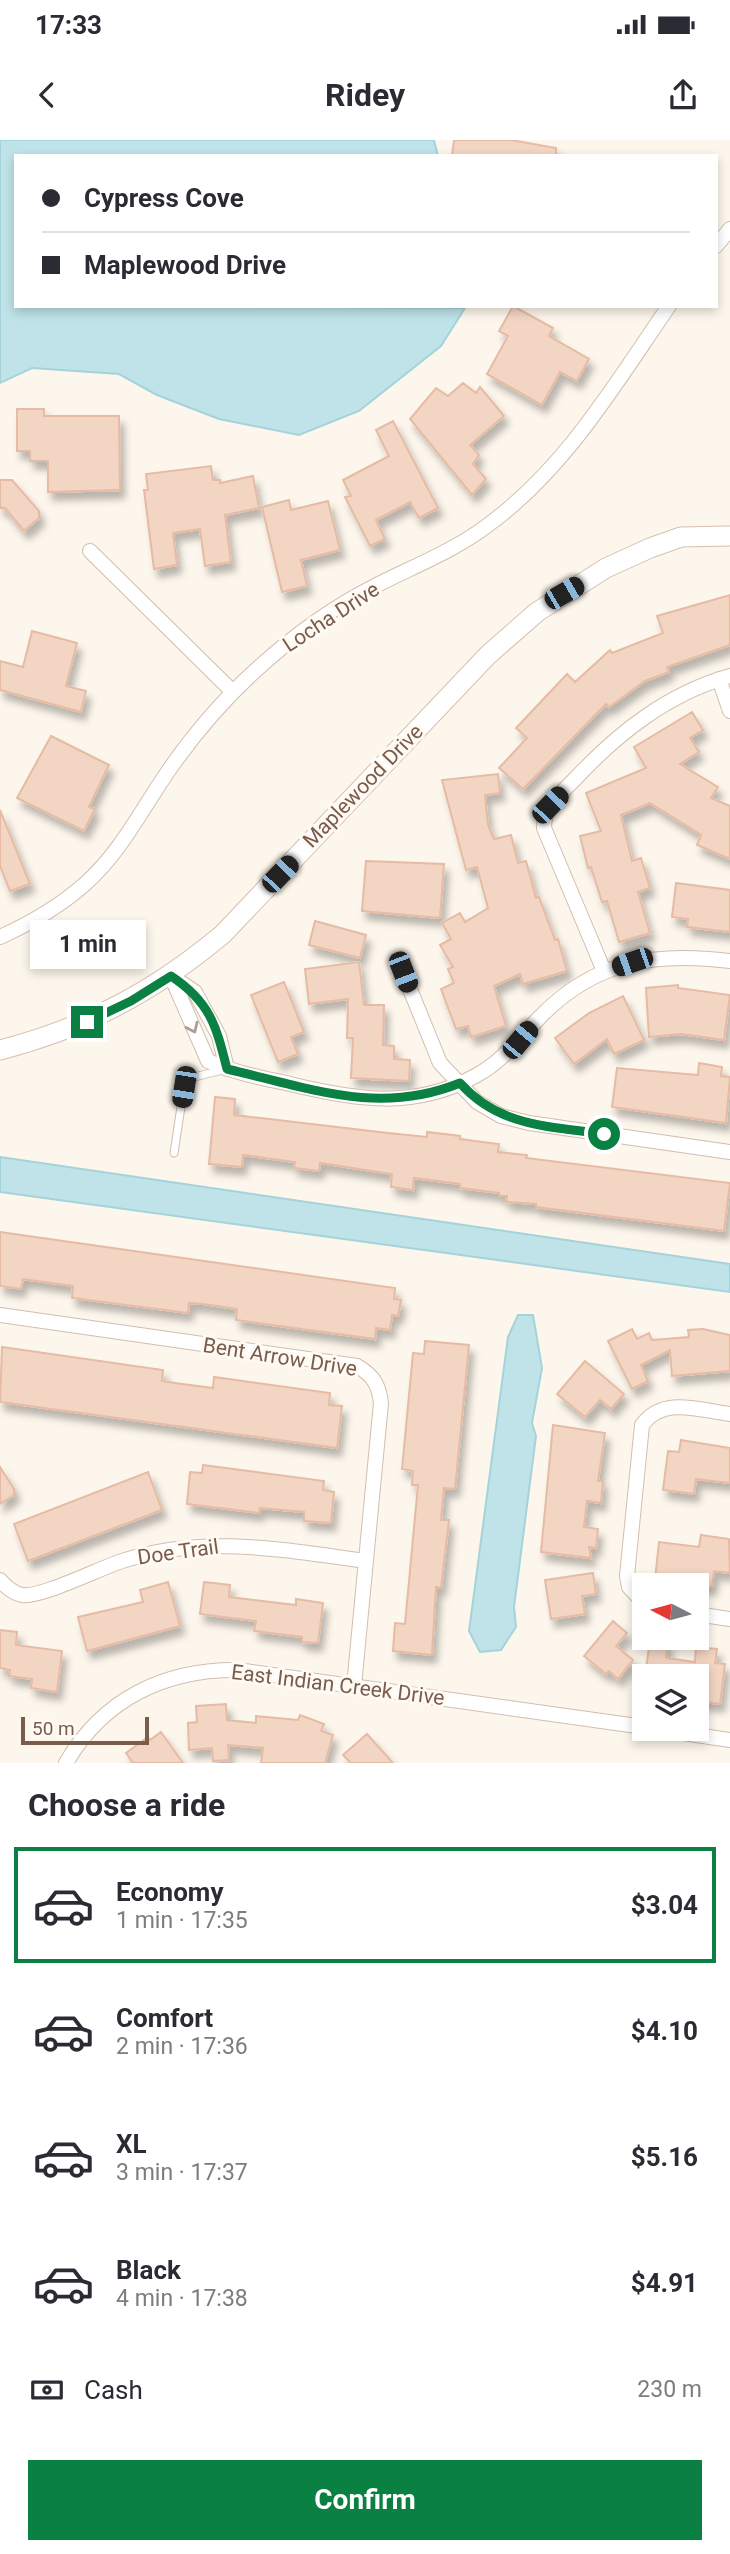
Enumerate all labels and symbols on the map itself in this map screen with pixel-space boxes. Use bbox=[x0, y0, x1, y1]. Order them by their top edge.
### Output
car bbox=[541, 573, 588, 613]
street label: Locha Drive bbox=[278, 577, 384, 657]
street label: Maplewood Drive bbox=[298, 719, 428, 853]
car bbox=[528, 783, 573, 827]
car bbox=[258, 852, 303, 896]
callout: 1 min bbox=[29, 920, 145, 970]
car bbox=[609, 945, 656, 979]
car bbox=[386, 949, 421, 995]
route end bbox=[71, 1006, 103, 1038]
car bbox=[499, 1017, 542, 1063]
one-way arrow bbox=[184, 1021, 198, 1033]
car bbox=[171, 1065, 198, 1109]
route start bbox=[588, 1118, 620, 1150]
street label: Bent Arrow Drive bbox=[201, 1333, 359, 1381]
street label: Doe Trail bbox=[136, 1534, 220, 1570]
north arrow bbox=[632, 1573, 709, 1650]
street label: East Indian Creek Drive bbox=[230, 1660, 446, 1710]
scale bar bbox=[21, 1714, 149, 1746]

